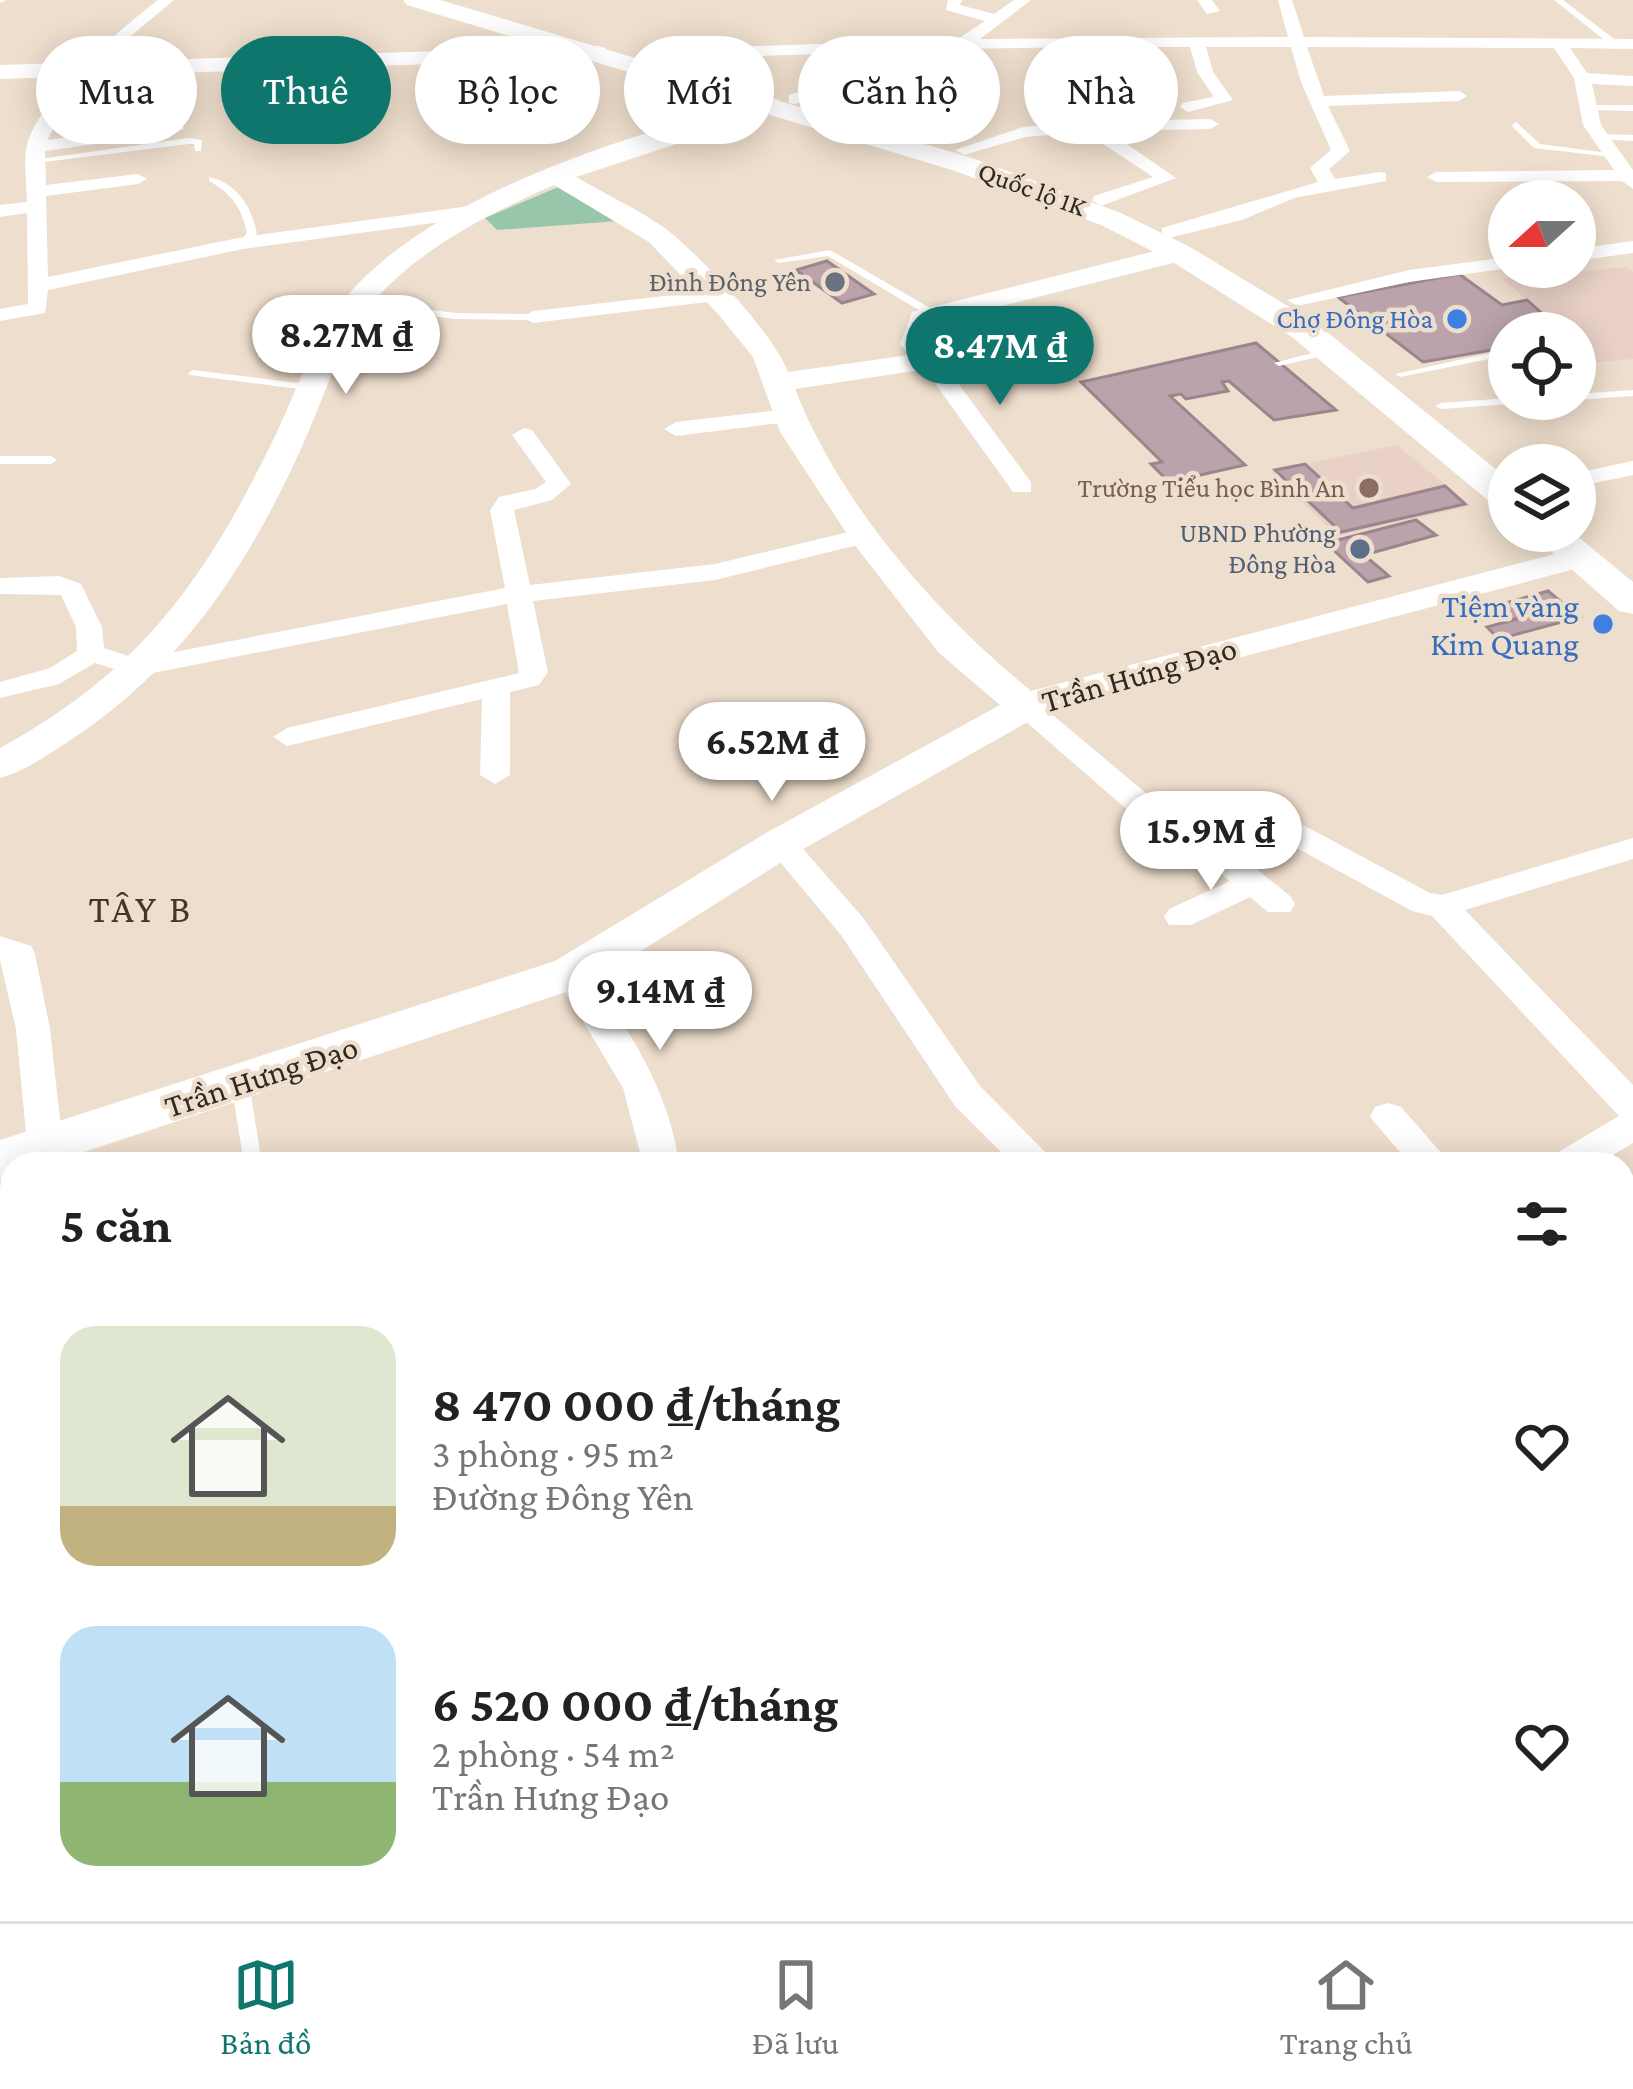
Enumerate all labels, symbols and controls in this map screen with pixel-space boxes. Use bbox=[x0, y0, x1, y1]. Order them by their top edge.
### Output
chip: Mua bbox=[36, 36, 197, 144]
chip: Thuê bbox=[221, 36, 391, 144]
chip: Bộ lọc bbox=[415, 36, 600, 144]
chip: Mới bbox=[624, 36, 774, 144]
chip: Căn hộ bbox=[798, 36, 1000, 144]
chip: Nhà bbox=[1024, 36, 1178, 144]
street label: Quốc lộ 1K bbox=[974, 156, 1090, 222]
north arrow bbox=[1488, 180, 1596, 288]
map controls bbox=[1488, 180, 1596, 552]
place label: Đình Đông Yên bbox=[649, 267, 811, 297]
marker: Đình Đông Yên bbox=[822, 269, 848, 295]
pin: 8.27M ₫ bbox=[235, 295, 457, 397]
place label: Chợ Đông Hòa bbox=[1277, 304, 1433, 334]
pin: 8.47M ₫ bbox=[889, 306, 1111, 408]
marker: Chợ Đông Hòa bbox=[1444, 306, 1470, 332]
text: 8.27M ₫ bbox=[279, 312, 413, 355]
button: locate bbox=[1488, 312, 1596, 420]
text: 8.47M ₫ bbox=[933, 323, 1067, 366]
button: layers bbox=[1488, 444, 1596, 552]
place label: Trường Tiểu học Bình An bbox=[1077, 473, 1345, 503]
marker: Trường Tiểu học Bình An bbox=[1356, 475, 1382, 501]
place label: UBND Phường Đông Hòa bbox=[1180, 518, 1336, 579]
marker: UBND Phường Đông Hòa bbox=[1347, 536, 1373, 562]
place label: Tiệm vàng Kim Quang bbox=[1430, 587, 1579, 662]
marker: Tiệm vàng Kim Quang bbox=[1590, 611, 1616, 637]
street label: Trần Hưng Đạo bbox=[1037, 629, 1241, 719]
pin: 6.52M ₫ bbox=[661, 702, 883, 804]
text: 6.52M ₫ bbox=[706, 719, 838, 762]
pin: 15.9M ₫ bbox=[1100, 791, 1322, 893]
text: 15.9M ₫ bbox=[1147, 808, 1275, 851]
district label: TÂY B bbox=[89, 887, 193, 930]
pin: 9.14M ₫ bbox=[549, 951, 771, 1053]
text: 9.14M ₫ bbox=[595, 968, 725, 1011]
street label: Trần Hưng Đạo bbox=[160, 1027, 362, 1125]
icon: filters bbox=[1509, 1191, 1575, 1257]
text: 5 căn bbox=[60, 1196, 172, 1253]
icon: home bbox=[156, 1374, 300, 1518]
text: 8 470 000 ₫/tháng bbox=[432, 1375, 840, 1432]
icon: heart bbox=[1509, 1413, 1575, 1479]
text: 3 phòng · 95 m² bbox=[432, 1432, 674, 1475]
text: Đường Đông Yên bbox=[432, 1475, 694, 1518]
icon: home bbox=[156, 1674, 300, 1818]
text: 6 520 000 ₫/tháng bbox=[432, 1675, 839, 1732]
icon: heart bbox=[1509, 1713, 1575, 1779]
text: 2 phòng · 54 m² bbox=[432, 1732, 675, 1775]
text: Trần Hưng Đạo bbox=[432, 1775, 669, 1818]
tab: Bản đồ bbox=[220, 1952, 311, 2061]
tab: Đã lưu bbox=[752, 1952, 839, 2061]
tab: Trang chủ bbox=[1280, 1952, 1413, 2061]

